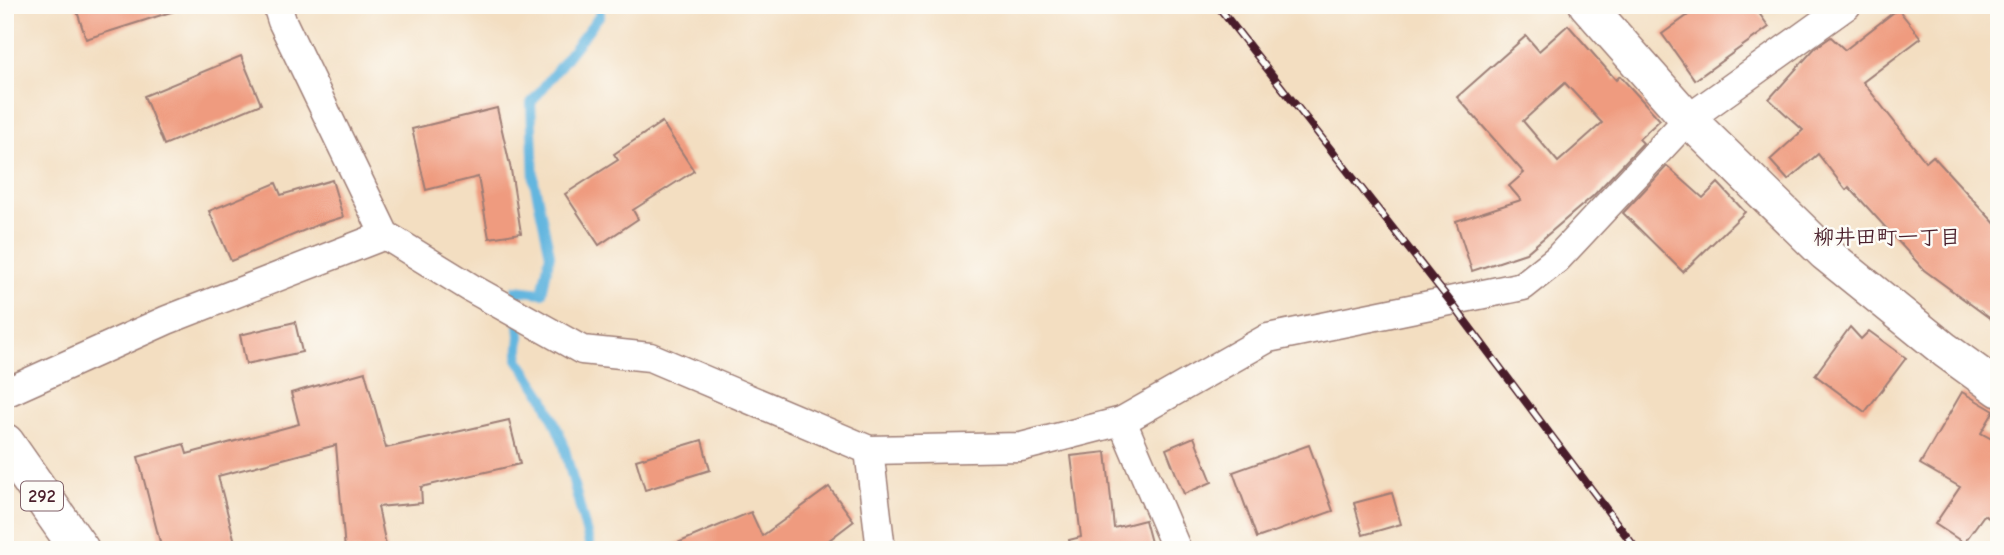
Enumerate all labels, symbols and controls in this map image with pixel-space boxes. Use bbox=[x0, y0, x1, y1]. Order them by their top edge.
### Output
district label: 柳井田町一丁目 bbox=[1814, 225, 1961, 249]
road number: 292 bbox=[21, 482, 63, 510]

